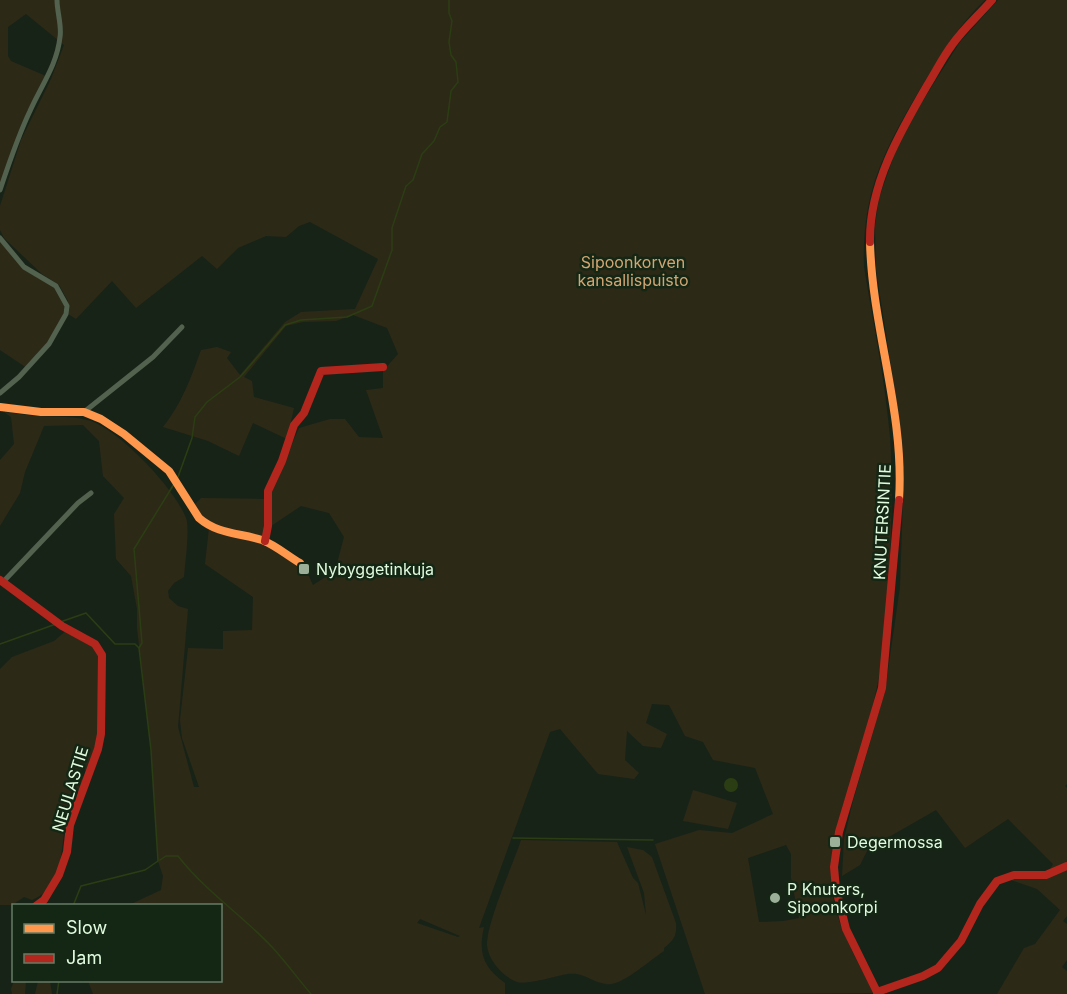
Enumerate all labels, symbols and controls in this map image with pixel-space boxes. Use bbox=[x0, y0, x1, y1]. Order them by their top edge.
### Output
park label: Sipoonkorven kansallispuisto bbox=[578, 252, 688, 290]
street label: KNUTERSINTIE bbox=[869, 464, 895, 580]
place label: Nybyggetinkuja bbox=[316, 559, 434, 579]
marker: Nybyggetinkuja bbox=[297, 562, 311, 576]
street label: NEULASTIE bbox=[48, 744, 92, 834]
place label: Degermossa bbox=[847, 832, 943, 852]
marker: Degermossa bbox=[828, 835, 842, 849]
place label: P Knuters, Sipoonkorpi bbox=[787, 879, 878, 917]
marker: P Knuters, Sipoonkorpi bbox=[768, 891, 782, 905]
legend bbox=[12, 904, 222, 982]
text: Slow bbox=[66, 917, 107, 938]
text: Jam bbox=[66, 947, 102, 968]

